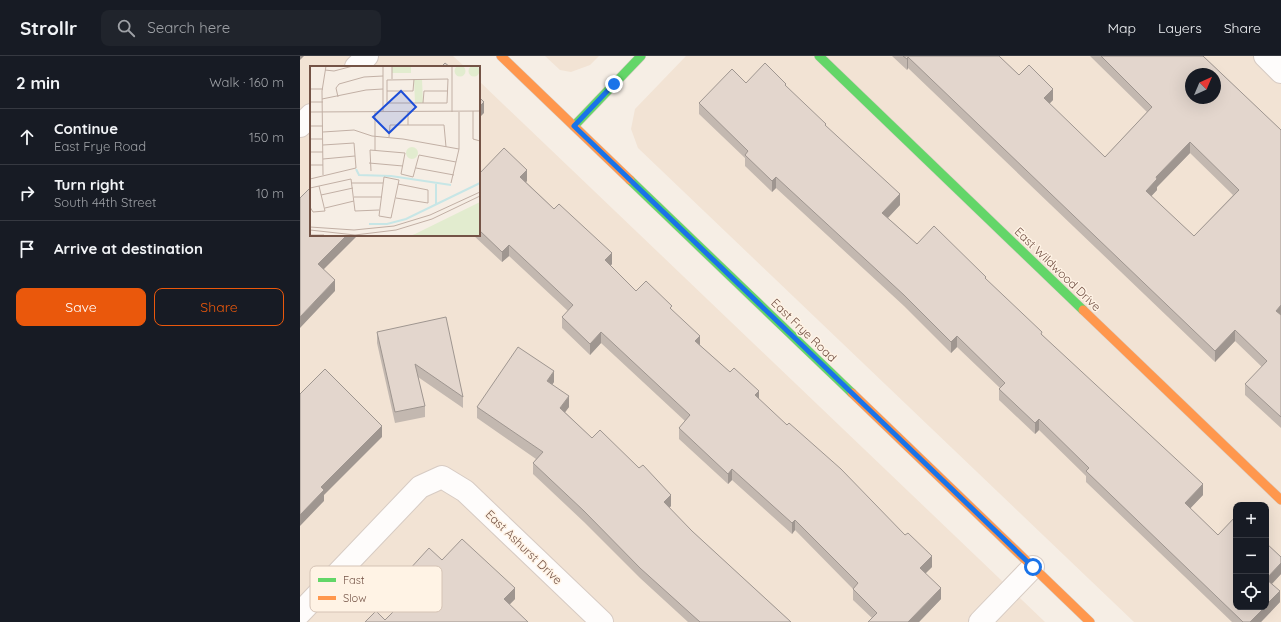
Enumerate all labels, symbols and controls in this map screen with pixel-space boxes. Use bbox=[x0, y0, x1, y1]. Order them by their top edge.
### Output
search box bbox=[101, 10, 381, 46]
text: Strollr bbox=[20, 16, 77, 40]
icon: search bbox=[115, 17, 137, 39]
text: Search here bbox=[147, 18, 230, 37]
text: Map bbox=[1107, 19, 1136, 37]
text: Layers bbox=[1158, 19, 1202, 37]
text: Share bbox=[1224, 19, 1261, 37]
inset map bbox=[310, 66, 480, 236]
north arrow bbox=[1185, 68, 1221, 104]
text: 2 min bbox=[16, 72, 60, 93]
text: Walk · 160 m bbox=[209, 74, 284, 90]
route end bbox=[605, 75, 623, 93]
text: Continue bbox=[54, 119, 118, 138]
icon: ahead bbox=[16, 126, 38, 148]
text: 150 m bbox=[249, 129, 284, 145]
text: East Frye Road bbox=[54, 138, 146, 154]
text: Turn right bbox=[54, 175, 125, 194]
icon: right bbox=[16, 182, 38, 204]
text: 10 m bbox=[256, 185, 284, 201]
text: South 44th Street bbox=[54, 194, 156, 210]
street label: East Wildwood Drive bbox=[1012, 224, 1104, 314]
icon: arrive bbox=[16, 238, 38, 260]
text: Arrive at destination bbox=[54, 239, 203, 258]
button: Save bbox=[16, 288, 146, 326]
button: Share bbox=[154, 288, 284, 326]
street label: East Frye Road bbox=[768, 295, 840, 365]
map controls bbox=[1233, 502, 1269, 610]
button: + bbox=[1233, 502, 1269, 538]
street label: East Ashurst Drive bbox=[483, 507, 566, 587]
button: − bbox=[1233, 538, 1269, 574]
route start bbox=[1024, 558, 1042, 576]
legend bbox=[310, 566, 442, 612]
text: Fast bbox=[343, 573, 365, 587]
button: locate bbox=[1233, 574, 1269, 610]
text: Slow bbox=[343, 591, 367, 605]

